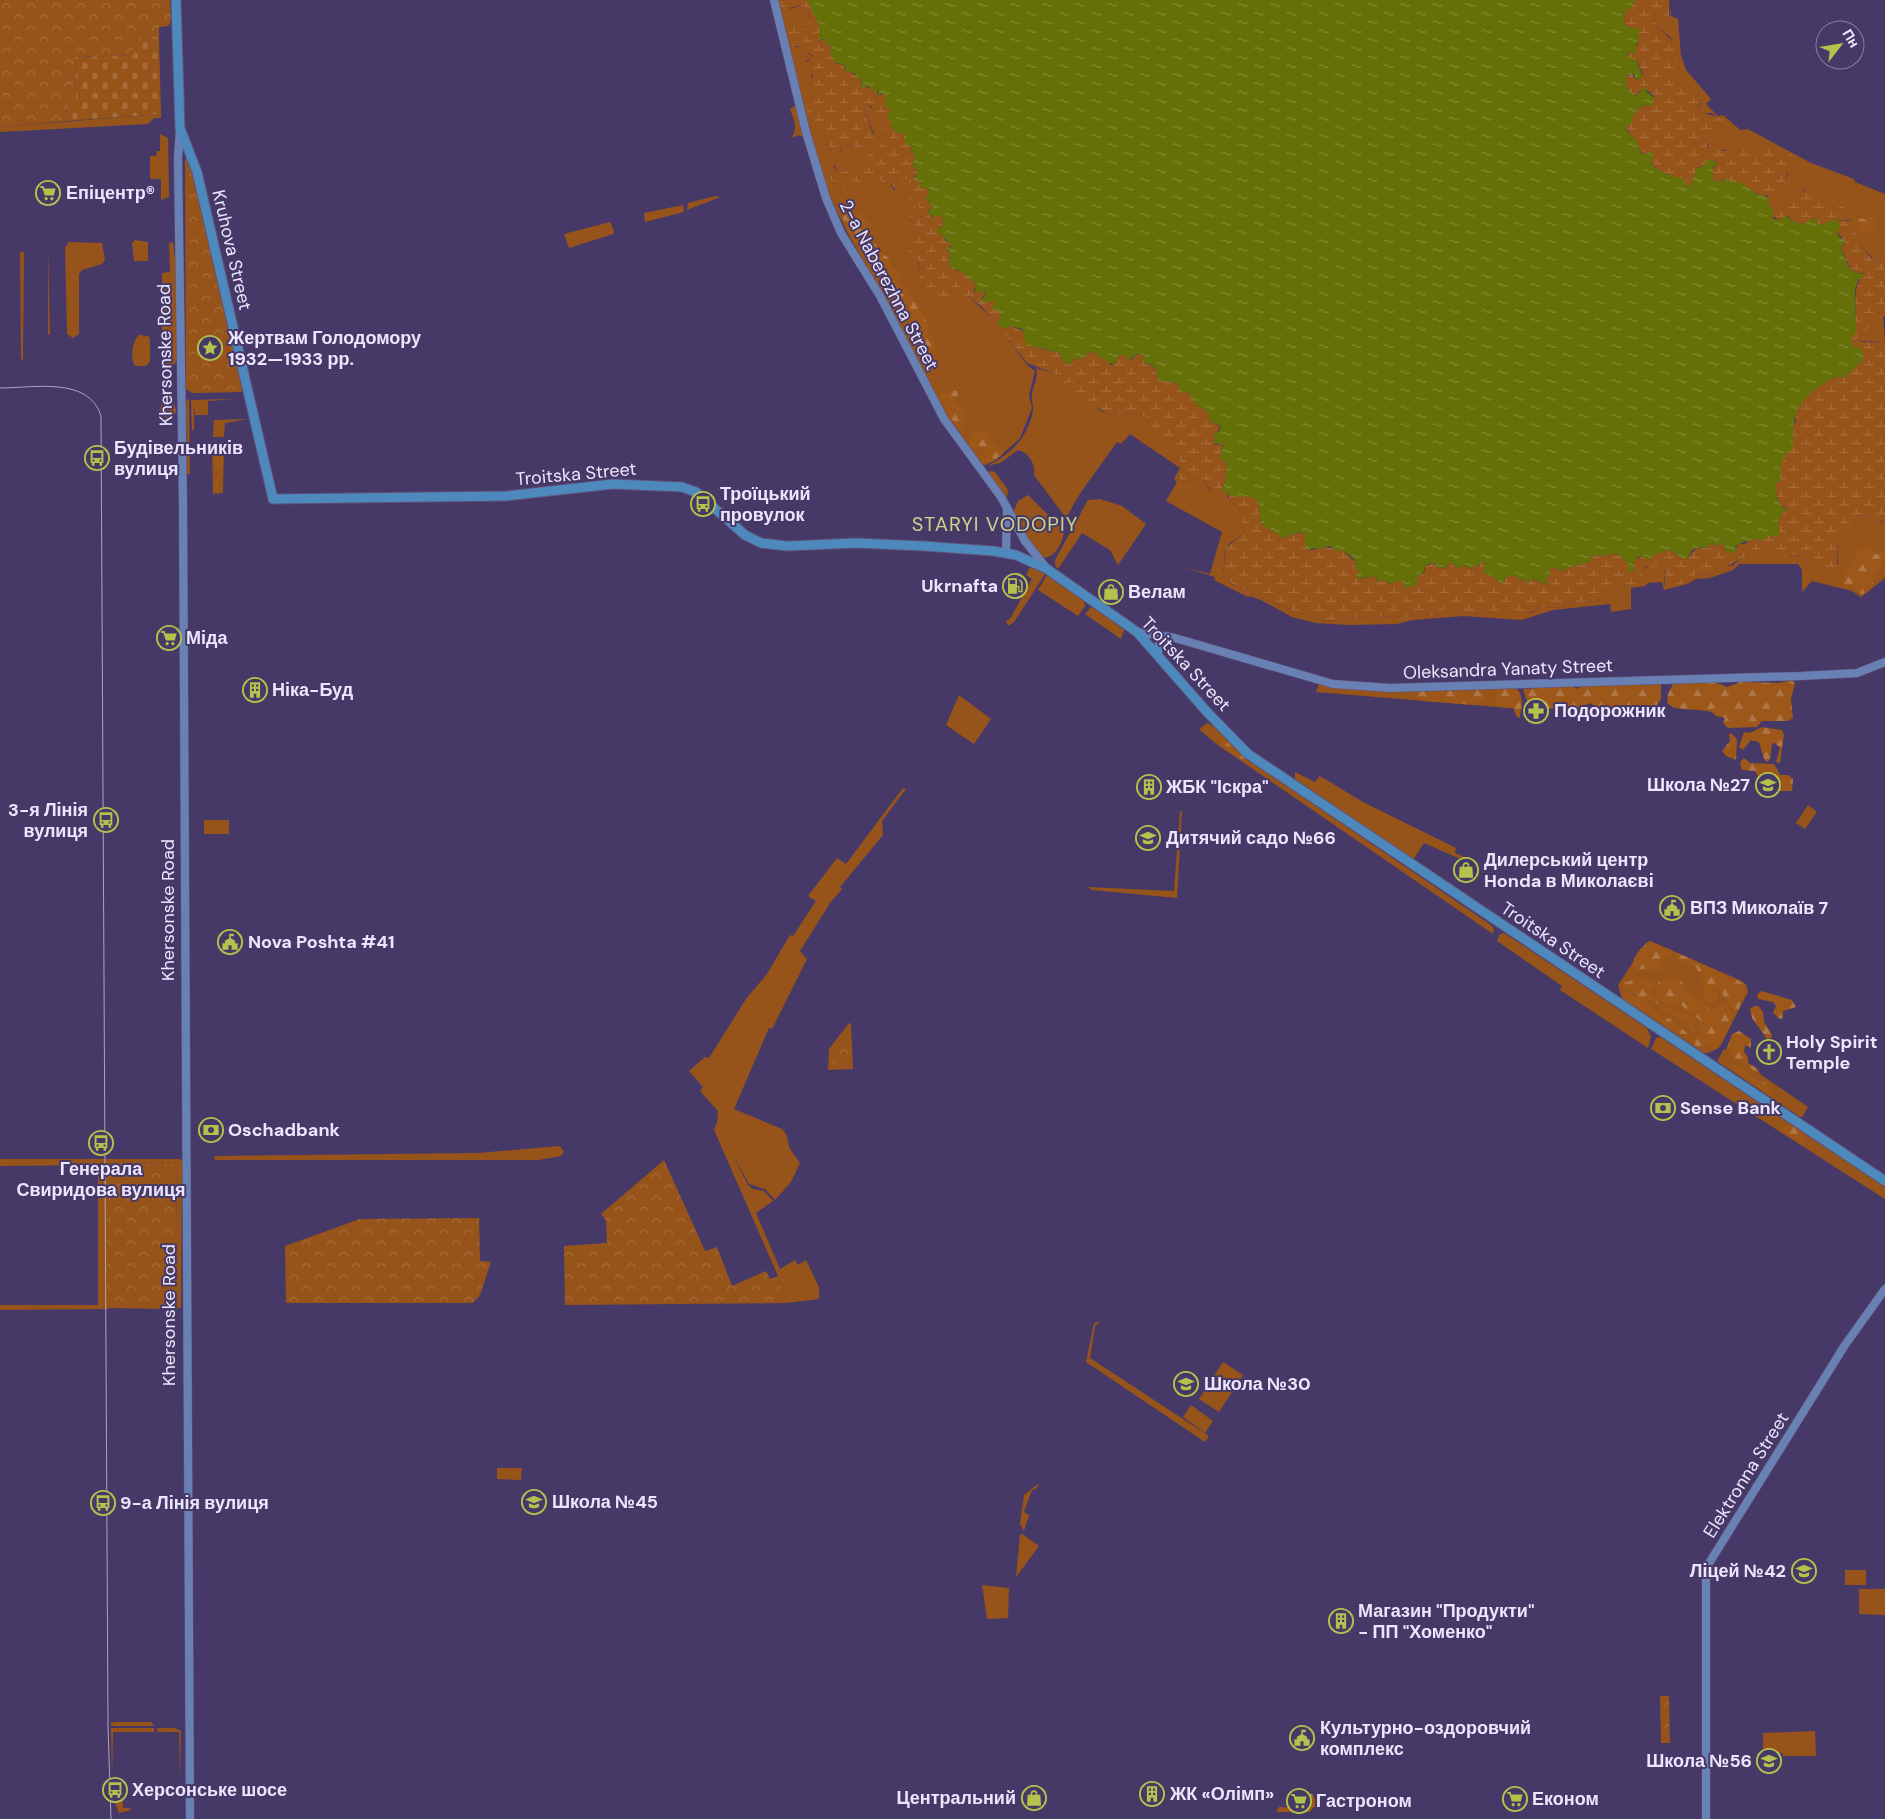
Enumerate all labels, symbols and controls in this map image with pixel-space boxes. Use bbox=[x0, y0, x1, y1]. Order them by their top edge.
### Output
north arrow bbox=[1815, 20, 1865, 70]
text: Пн bbox=[1839, 26, 1864, 51]
supermarket icon: Епіцентр® bbox=[35, 180, 61, 206]
place label: Епіцентр® bbox=[66, 181, 155, 205]
street label: Kruhova Street bbox=[207, 188, 257, 312]
street label: 2-a Naberezhna Street bbox=[834, 196, 944, 374]
street label: Khersonske Road bbox=[152, 284, 178, 426]
place label: Жертвам Голодомору 1932—1933 рр. bbox=[227, 326, 421, 371]
place icon: Жертвам Голодомору 1932—1933 рр. bbox=[197, 335, 223, 361]
place label: Будівельників вулиця bbox=[114, 436, 243, 481]
bus stop icon: Будівельників вулиця bbox=[84, 445, 110, 471]
street label: Troitska Street bbox=[515, 457, 637, 491]
place label: Троїцький провулок bbox=[720, 482, 811, 527]
bus stop icon: Троїцький провулок bbox=[690, 491, 716, 517]
district label: STARYI VODOPIY bbox=[912, 511, 1078, 537]
fuel station icon: Ukrnafta bbox=[1002, 573, 1028, 599]
place label: Ukrnafta bbox=[921, 574, 998, 598]
shop icon: Велам bbox=[1098, 579, 1124, 605]
place label: Велам bbox=[1128, 580, 1186, 604]
street label: Troitska Street bbox=[1136, 612, 1236, 716]
supermarket icon: Міда bbox=[156, 625, 182, 651]
place label: Міда bbox=[186, 626, 228, 650]
street label: Oleksandra Yanaty Street bbox=[1403, 653, 1613, 685]
building icon: Ніка-Буд bbox=[242, 677, 268, 703]
place label: Ніка-Буд bbox=[272, 678, 354, 702]
pharmacy icon: Подорожник bbox=[1523, 698, 1549, 724]
place label: Подорожник bbox=[1554, 699, 1667, 723]
school or university icon: Школа №27 bbox=[1755, 772, 1781, 798]
place label: Школа №27 bbox=[1647, 773, 1750, 797]
building icon: ЖБК "Іскра" bbox=[1136, 774, 1162, 800]
place label: ЖБК "Іскра" bbox=[1165, 775, 1269, 799]
place label: 3-я Лінія вулиця bbox=[8, 798, 88, 843]
bus stop icon: 3-я Лінія вулиця bbox=[93, 807, 119, 833]
school or university icon: Дитячий садо №66 bbox=[1135, 825, 1161, 851]
place label: Дитячий садо №66 bbox=[1166, 826, 1336, 850]
street label: Khersonske Road bbox=[156, 839, 180, 981]
place label: Дилерський центр Honda в Миколаєві bbox=[1484, 848, 1654, 893]
shop icon: Дилерський центр Honda в Миколаєві bbox=[1453, 857, 1479, 883]
public building icon: ВПЗ Миколаїв 7 bbox=[1659, 895, 1685, 921]
street label: Troitska Street bbox=[1496, 896, 1610, 984]
place label: ВПЗ Миколаїв 7 bbox=[1690, 896, 1829, 920]
public building icon: Nova Poshta #41 bbox=[217, 929, 243, 955]
place label: Nova Poshta #41 bbox=[248, 930, 395, 954]
place label: Holy Spirit Temple bbox=[1786, 1030, 1877, 1075]
church icon: Holy Spirit Temple bbox=[1756, 1039, 1782, 1065]
bank icon: Sense Bank bbox=[1650, 1095, 1676, 1121]
place label: Sense Bank bbox=[1680, 1096, 1782, 1120]
bank icon: Oschadbank bbox=[198, 1117, 224, 1143]
place label: Oschadbank bbox=[228, 1118, 341, 1142]
bus stop icon: Генерала Свиридова вулиця bbox=[88, 1130, 114, 1156]
place label: Генерала Свиридова вулиця bbox=[16, 1157, 186, 1202]
street label: Khersonske Road bbox=[157, 1244, 181, 1386]
school or university icon: Школа №30 bbox=[1173, 1371, 1199, 1397]
place label: Школа №30 bbox=[1204, 1372, 1311, 1396]
street label: Elektronna Street bbox=[1698, 1408, 1794, 1542]
school or university icon: Школа №45 bbox=[521, 1489, 547, 1515]
bus stop icon: 9-а Лінія вулиця bbox=[90, 1490, 116, 1516]
place label: Школа №45 bbox=[552, 1490, 658, 1514]
place label: 9-а Лінія вулиця bbox=[120, 1491, 269, 1515]
school or university icon: Ліцей №42 bbox=[1791, 1558, 1817, 1584]
place label: Ліцей №42 bbox=[1690, 1559, 1786, 1583]
place label: Магазин "Продукти" - ПП "Хоменко" bbox=[1358, 1599, 1535, 1644]
building icon: Магазин "Продукти" - ПП "Хоменко" bbox=[1328, 1608, 1354, 1634]
place label: Культурно-оздоровчий комплекс bbox=[1320, 1716, 1531, 1761]
public building icon: Культурно-оздоровчий комплекс bbox=[1289, 1725, 1315, 1751]
school or university icon: Школа №56 bbox=[1756, 1748, 1782, 1774]
place label: Школа №56 bbox=[1646, 1749, 1752, 1773]
bus stop icon: Херсонське шосе bbox=[102, 1777, 128, 1803]
place label: Херсонське шосе bbox=[132, 1778, 287, 1802]
building icon: ЖК «Олімп» bbox=[1139, 1781, 1165, 1807]
place label: ЖК «Олімп» bbox=[1169, 1782, 1274, 1806]
shop icon: Центральний bbox=[1021, 1785, 1047, 1811]
place label: Центральний bbox=[896, 1786, 1016, 1810]
supermarket icon: Економ bbox=[1502, 1786, 1528, 1812]
place label: Економ bbox=[1532, 1787, 1599, 1811]
supermarket icon: Гастроном bbox=[1286, 1788, 1312, 1814]
place label: Гастроном bbox=[1316, 1789, 1412, 1813]

